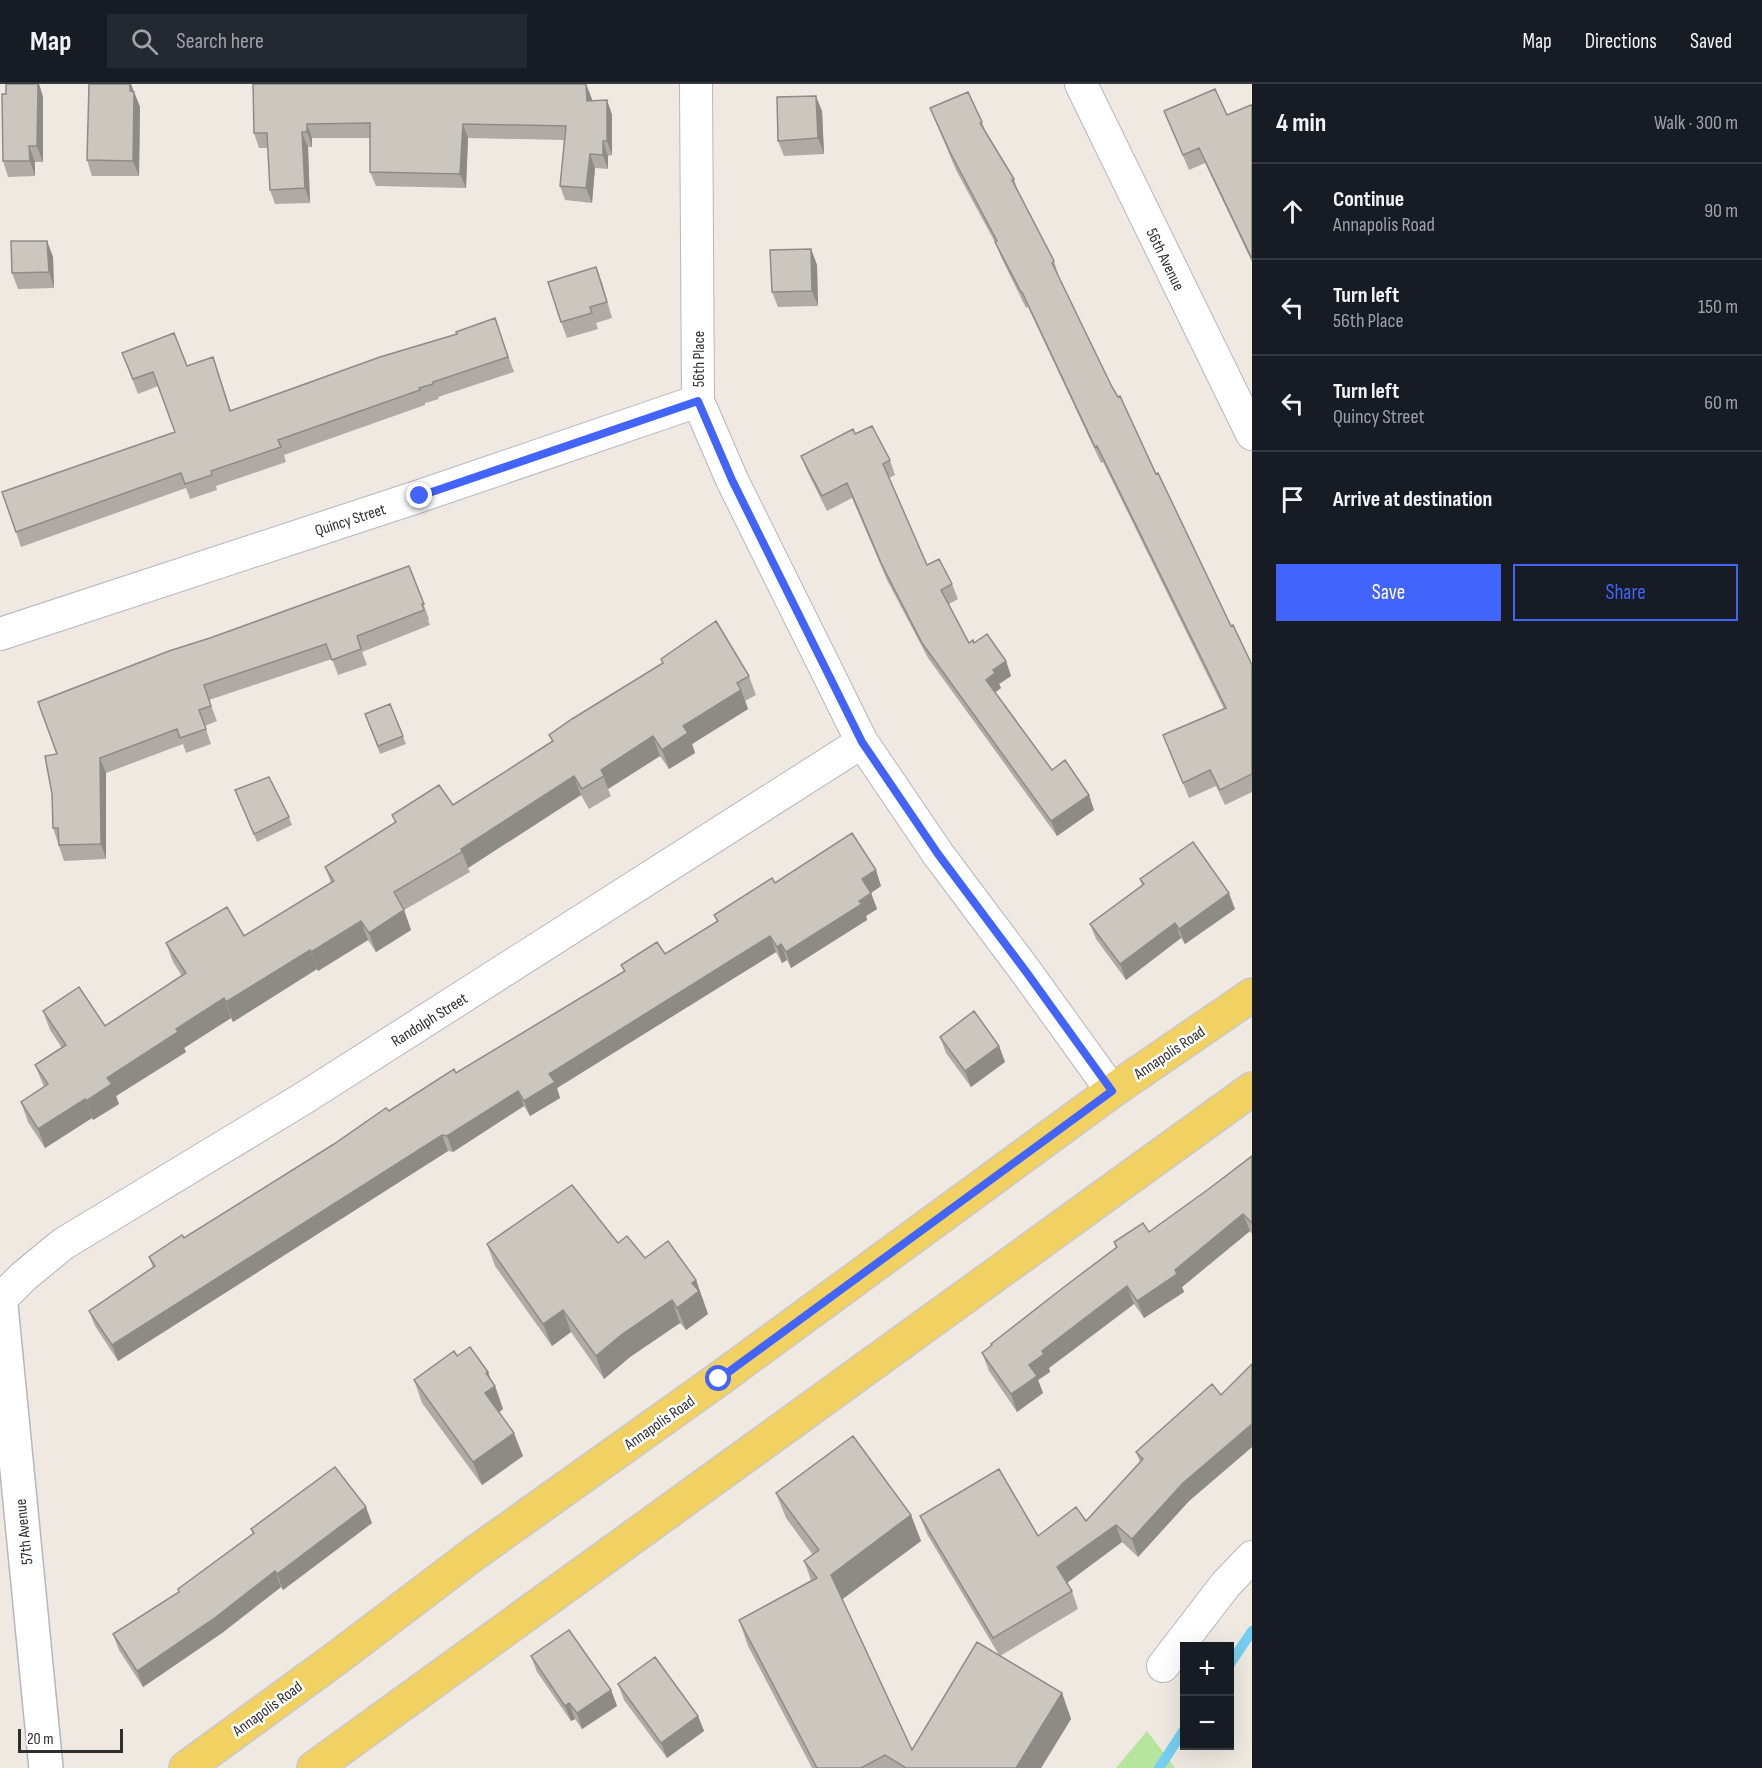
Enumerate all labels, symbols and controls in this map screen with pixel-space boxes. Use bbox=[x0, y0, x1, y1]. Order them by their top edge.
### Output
search box bbox=[107, 14, 527, 68]
text: Map bbox=[30, 25, 71, 58]
icon: search bbox=[128, 25, 161, 58]
text: Search here bbox=[176, 28, 264, 55]
text: Map bbox=[1522, 29, 1552, 54]
text: Directions bbox=[1585, 29, 1657, 54]
text: Saved bbox=[1690, 29, 1732, 54]
text: 4 min bbox=[1276, 108, 1326, 139]
text: Walk · 300 m bbox=[1654, 111, 1738, 135]
text: Continue bbox=[1333, 186, 1404, 213]
icon: ahead bbox=[1276, 195, 1309, 228]
text: 90 m bbox=[1704, 199, 1738, 223]
text: Annapolis Road bbox=[1333, 213, 1435, 237]
street label: 56th Avenue bbox=[1141, 225, 1188, 294]
text: Turn left bbox=[1333, 282, 1399, 309]
icon: left bbox=[1276, 291, 1309, 324]
text: 150 m bbox=[1698, 295, 1738, 319]
text: 56th Place bbox=[1333, 309, 1403, 333]
street label: 56th Place bbox=[690, 331, 709, 387]
text: Turn left bbox=[1333, 378, 1399, 405]
icon: left bbox=[1276, 387, 1309, 420]
text: 60 m bbox=[1704, 391, 1738, 415]
text: Quincy Street bbox=[1333, 405, 1424, 429]
route end bbox=[406, 482, 432, 508]
icon: arrive bbox=[1276, 483, 1309, 516]
text: Arrive at destination bbox=[1333, 486, 1492, 513]
street label: Quincy Street bbox=[313, 500, 388, 541]
button: Save bbox=[1276, 564, 1501, 621]
button: Share bbox=[1513, 564, 1738, 621]
street label: Randolph Street bbox=[388, 989, 472, 1051]
street label: Annapolis Road bbox=[1130, 1023, 1209, 1084]
route start bbox=[705, 1365, 731, 1391]
street label: Annapolis Road bbox=[620, 1392, 699, 1455]
street label: 57th Avenue bbox=[12, 1498, 37, 1566]
map controls bbox=[1180, 1642, 1234, 1750]
button: + bbox=[1180, 1642, 1234, 1696]
street label: Annapolis Road bbox=[229, 1678, 306, 1741]
button: − bbox=[1180, 1696, 1234, 1750]
scale bar bbox=[18, 1726, 123, 1754]
text: 20 m bbox=[27, 1730, 54, 1749]

